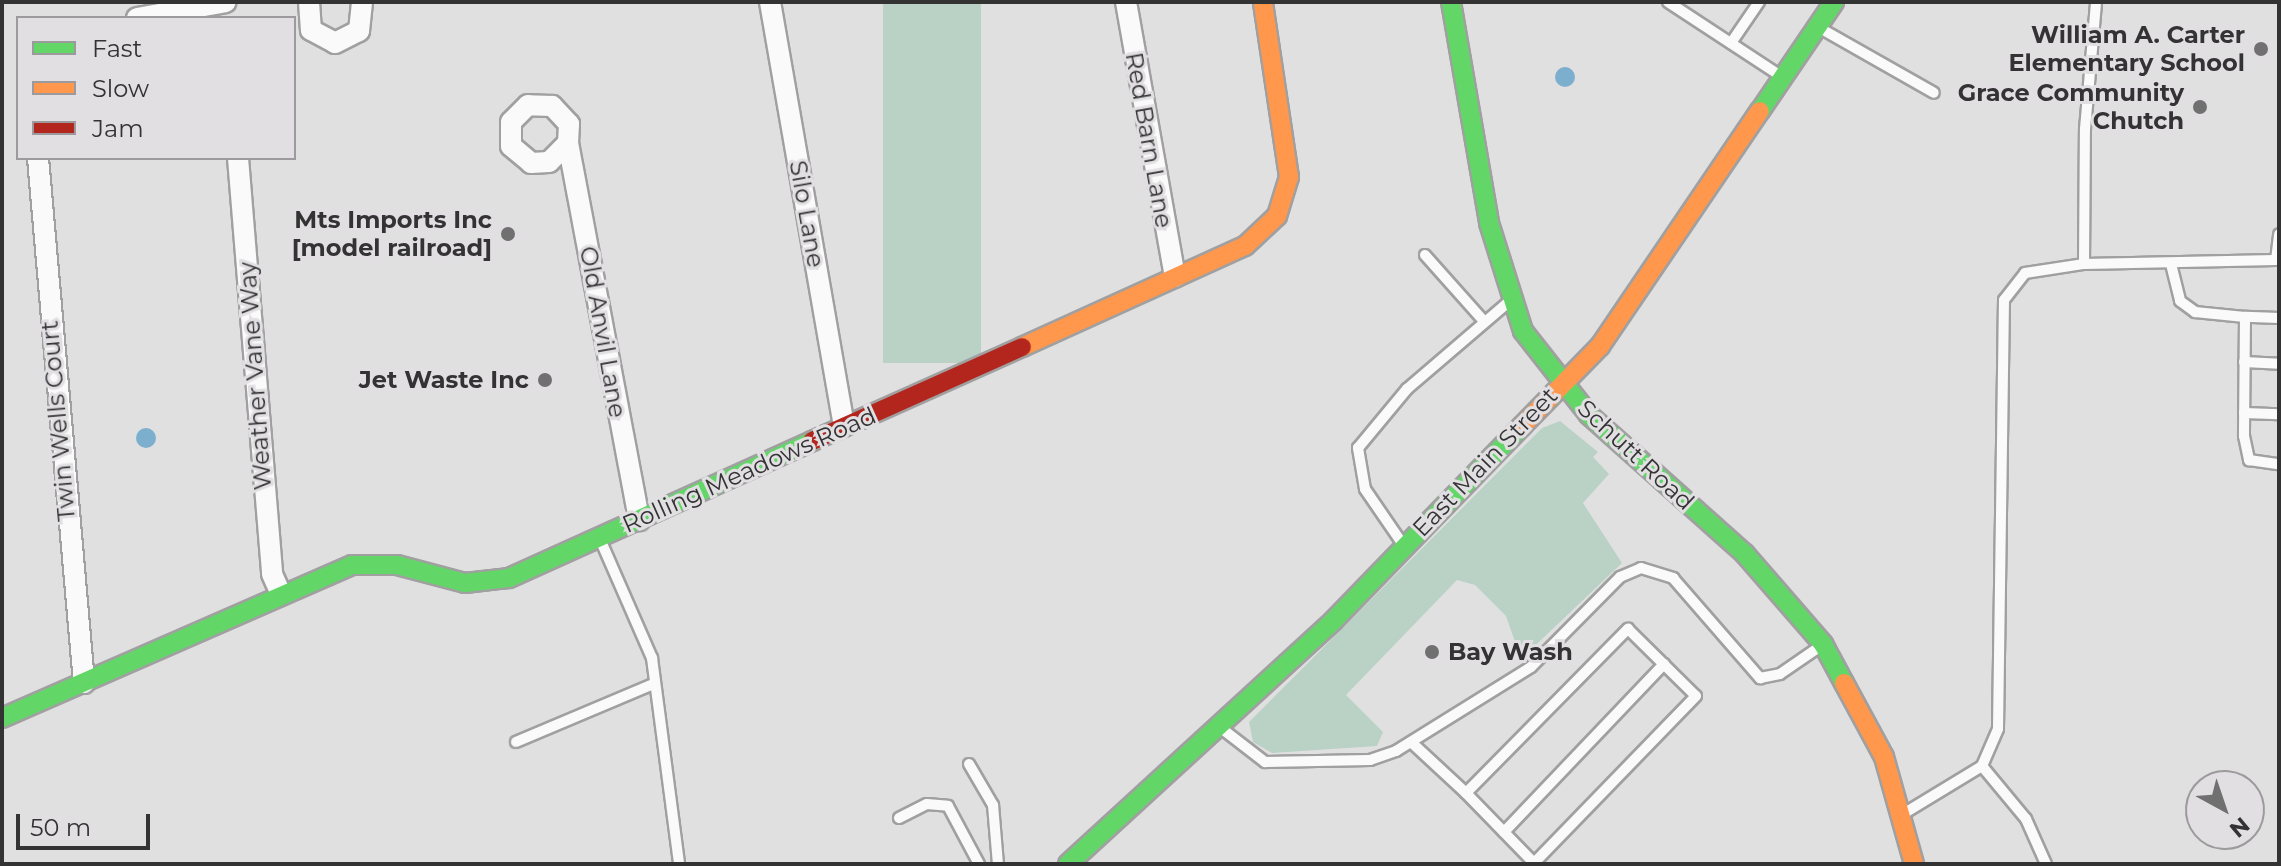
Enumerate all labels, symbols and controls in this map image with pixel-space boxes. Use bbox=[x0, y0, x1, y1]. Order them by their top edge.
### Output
legend bbox=[16, 16, 296, 160]
place label: William A. Carter Elementary School bbox=[2008, 21, 2245, 77]
text: Fast bbox=[92, 34, 142, 63]
marker: William A. Carter Elementary School bbox=[2252, 40, 2270, 58]
street label: Red Barn Lane bbox=[1119, 50, 1179, 230]
text: Slow bbox=[92, 74, 149, 103]
place label: Grace Community Chutch bbox=[1958, 79, 2184, 135]
marker: Grace Community Chutch bbox=[2191, 98, 2209, 116]
text: Jam bbox=[92, 114, 144, 143]
street label: Silo Lane bbox=[783, 158, 831, 270]
place label: Mts Imports Inc [model railroad] bbox=[292, 206, 492, 262]
marker: Mts Imports Inc [model railroad] bbox=[499, 225, 517, 243]
street label: Old Anvil Lane bbox=[574, 244, 632, 420]
street label: Weather Vane Way bbox=[233, 261, 277, 491]
street label: Twin Wells Court bbox=[35, 320, 81, 522]
place label: Jet Waste Inc bbox=[359, 366, 529, 394]
marker: Jet Waste Inc bbox=[536, 371, 554, 389]
street label: East Main Street bbox=[1406, 381, 1564, 543]
street label: Schutt Road bbox=[1572, 394, 1700, 516]
street label: Rolling Meadows Road bbox=[618, 401, 880, 539]
place label: Bay Wash bbox=[1448, 638, 1573, 666]
marker: Bay Wash bbox=[1423, 643, 1441, 661]
north arrow bbox=[2185, 770, 2265, 850]
scale bar bbox=[20, 798, 154, 848]
text: N bbox=[2224, 811, 2255, 843]
text: 50 m bbox=[30, 813, 91, 842]

